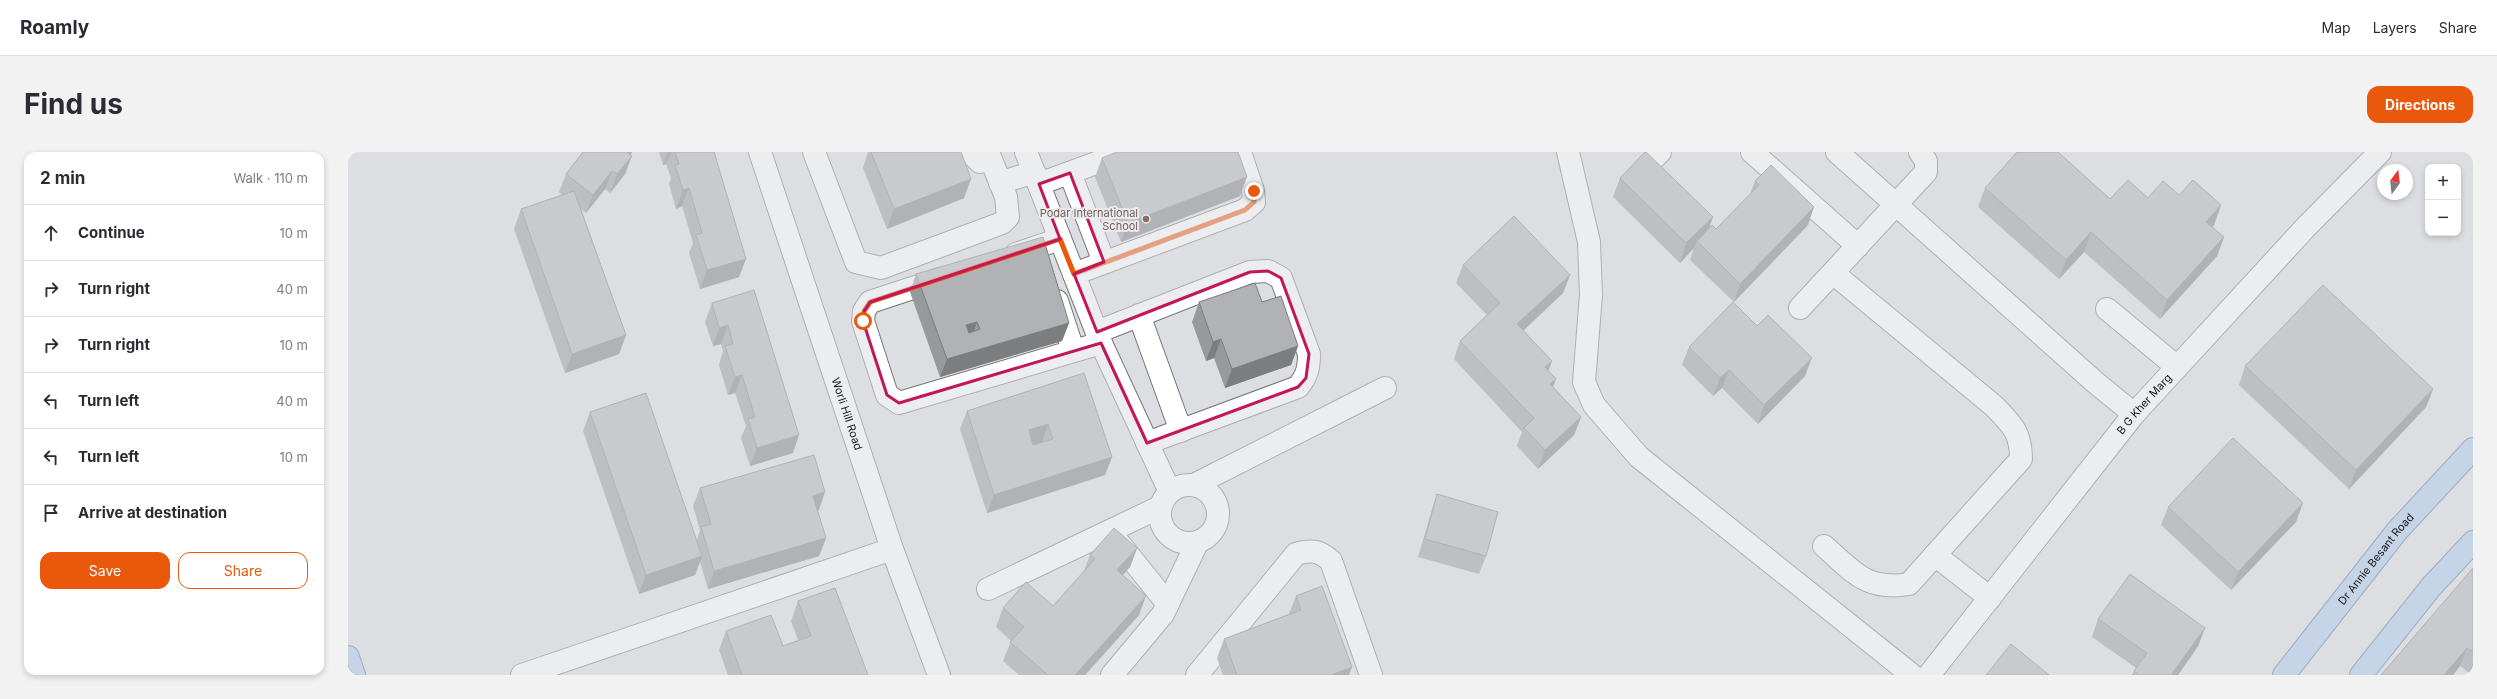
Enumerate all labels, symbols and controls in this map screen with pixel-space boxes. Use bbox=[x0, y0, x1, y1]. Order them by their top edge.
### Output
text: Roamly bbox=[20, 16, 89, 39]
text: Map bbox=[2322, 19, 2351, 36]
text: Layers bbox=[2373, 19, 2417, 36]
text: Share bbox=[2439, 19, 2477, 36]
button: Directions bbox=[2367, 86, 2473, 123]
text: Find us bbox=[24, 87, 123, 121]
north arrow bbox=[2377, 164, 2413, 200]
map controls bbox=[2425, 164, 2461, 236]
button: + bbox=[2425, 164, 2461, 200]
text: 2 min bbox=[40, 168, 85, 188]
text: Walk · 110 m bbox=[233, 170, 308, 186]
route end bbox=[1245, 182, 1263, 200]
button: − bbox=[2425, 200, 2461, 236]
place label: Podar International School bbox=[1040, 206, 1138, 233]
marker: Podar International School bbox=[1141, 214, 1151, 224]
icon: ahead bbox=[40, 222, 62, 244]
text: Continue bbox=[78, 223, 145, 242]
text: 10 m bbox=[279, 225, 308, 241]
icon: right bbox=[40, 278, 62, 300]
text: Turn right bbox=[78, 279, 150, 298]
text: 40 m bbox=[276, 281, 308, 297]
route start bbox=[854, 312, 872, 330]
icon: right bbox=[40, 334, 62, 356]
text: Turn right bbox=[78, 335, 150, 354]
text: 10 m bbox=[279, 337, 308, 353]
street label: B G Kher Marg bbox=[2114, 371, 2174, 437]
street label: Worli Hill Road bbox=[829, 376, 866, 452]
icon: left bbox=[40, 390, 62, 412]
text: Turn left bbox=[78, 391, 139, 410]
text: 40 m bbox=[276, 393, 308, 409]
icon: left bbox=[40, 446, 62, 468]
text: Turn left bbox=[78, 447, 139, 466]
text: 10 m bbox=[279, 449, 308, 465]
icon: arrive bbox=[40, 502, 62, 524]
text: Arrive at destination bbox=[78, 503, 227, 522]
street label: Dr Annie Besant Road bbox=[2335, 510, 2417, 607]
button: Save bbox=[40, 552, 170, 589]
button: Share bbox=[178, 552, 308, 589]

